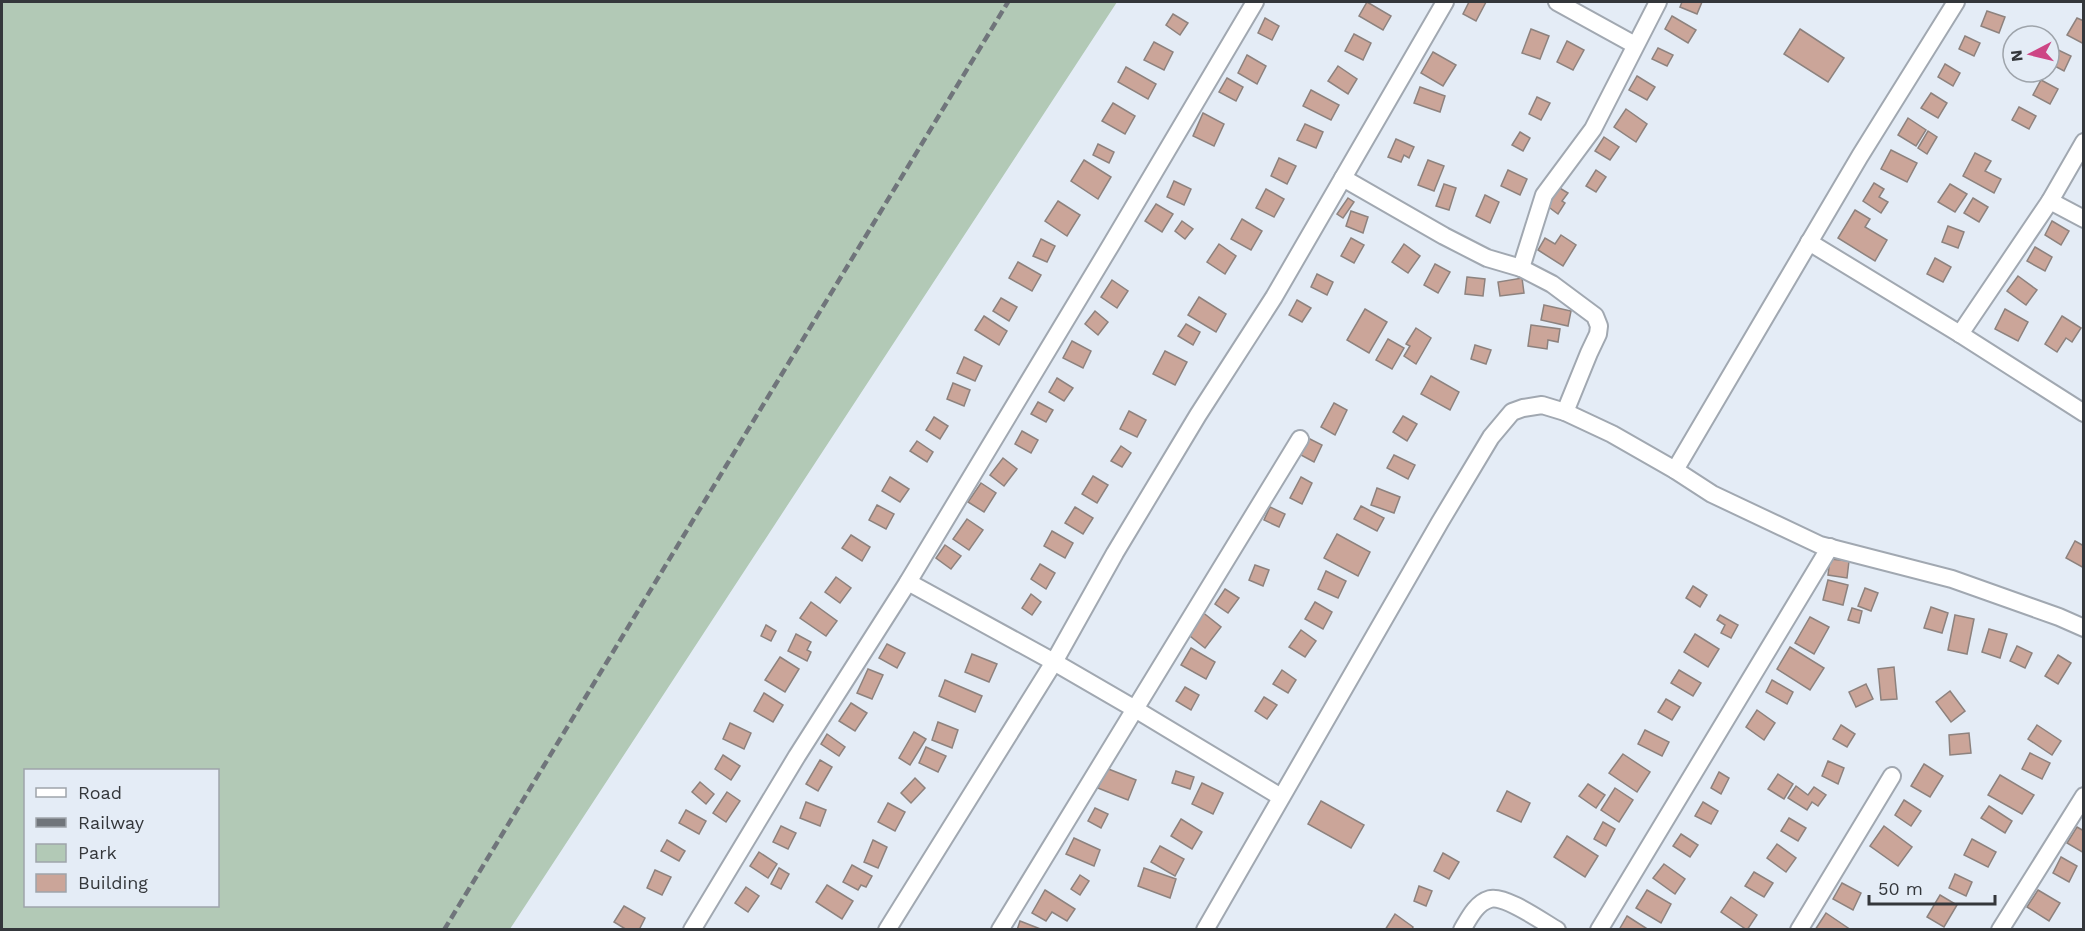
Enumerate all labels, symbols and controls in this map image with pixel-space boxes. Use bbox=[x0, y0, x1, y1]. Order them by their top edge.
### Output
north arrow bbox=[2001, 24, 2061, 84]
text: N bbox=[2006, 49, 2027, 63]
legend bbox=[24, 769, 219, 907]
text: Road bbox=[78, 782, 122, 803]
text: Railway bbox=[78, 812, 145, 833]
text: Park bbox=[78, 842, 117, 863]
scale bar bbox=[1869, 868, 1995, 906]
text: Building bbox=[78, 872, 148, 893]
text: 50 m bbox=[1878, 878, 1923, 899]

